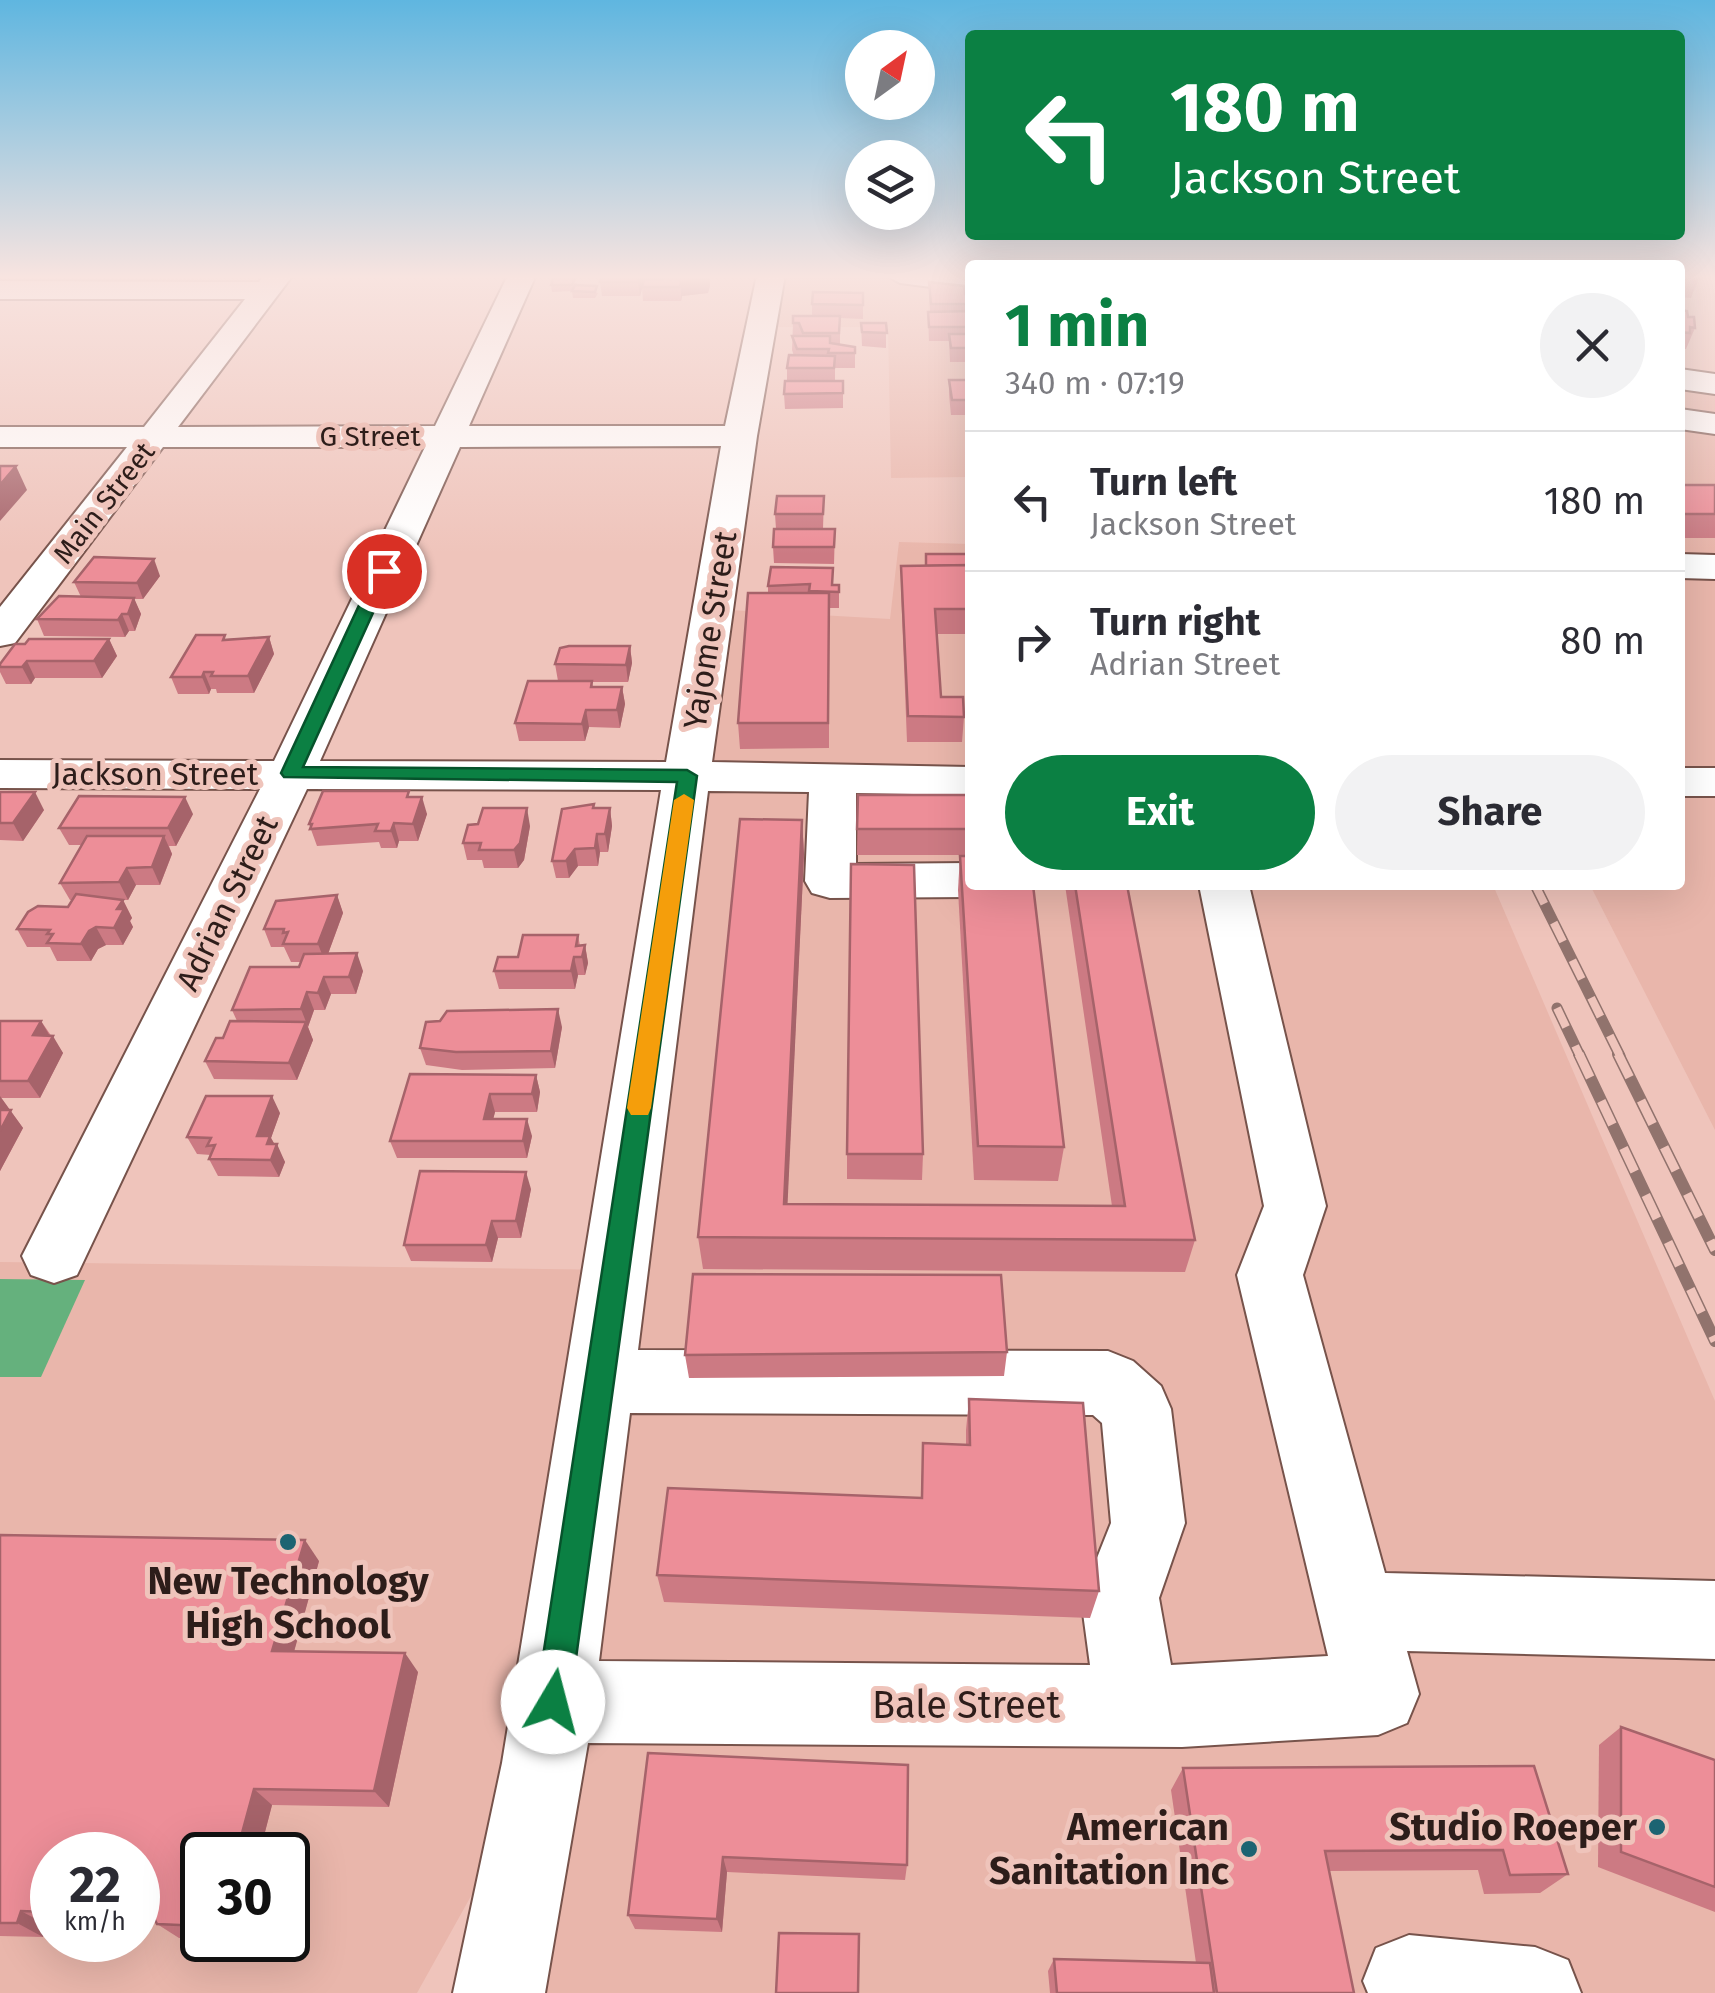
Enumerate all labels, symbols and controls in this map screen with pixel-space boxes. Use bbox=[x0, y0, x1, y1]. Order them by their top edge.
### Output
north arrow bbox=[845, 30, 935, 120]
map controls bbox=[845, 30, 935, 230]
text: 180 m bbox=[1170, 66, 1360, 150]
icon: left bbox=[1005, 70, 1135, 200]
button: layers bbox=[845, 140, 935, 230]
text: Jackson Street bbox=[1170, 151, 1460, 205]
text: 1 min bbox=[1005, 290, 1149, 362]
button: close bbox=[1540, 293, 1645, 398]
text: 340 m · 07:19 bbox=[1005, 364, 1185, 402]
street label: G Street bbox=[319, 420, 421, 453]
street label: Main Street bbox=[46, 435, 162, 570]
text: Turn left bbox=[1090, 459, 1237, 505]
icon: left bbox=[1005, 474, 1060, 529]
text: 180 m bbox=[1544, 478, 1645, 524]
text: Jackson Street bbox=[1090, 505, 1296, 543]
street label: Yajome Street bbox=[676, 528, 744, 732]
pin bbox=[342, 529, 427, 614]
icon: arrive bbox=[357, 544, 412, 599]
text: Turn right bbox=[1090, 599, 1260, 645]
icon: right bbox=[1005, 614, 1060, 669]
text: 80 m bbox=[1560, 618, 1645, 664]
text: Adrian Street bbox=[1090, 645, 1280, 683]
street label: Jackson Street bbox=[52, 755, 259, 793]
button: Exit bbox=[1005, 755, 1315, 870]
button: Share bbox=[1335, 755, 1645, 870]
street label: Adrian Street bbox=[168, 809, 286, 997]
marker: New Technology High School bbox=[277, 1531, 299, 1553]
place label: New Technology High School bbox=[147, 1558, 429, 1648]
position arrow bbox=[501, 1650, 605, 1754]
street label: Bale Street bbox=[872, 1682, 1060, 1728]
place label: American Sanitation Inc bbox=[989, 1804, 1230, 1894]
place label: Studio Roeper bbox=[1389, 1804, 1638, 1850]
marker: Studio Roeper bbox=[1646, 1816, 1668, 1838]
speed limit sign: 30 bbox=[180, 1832, 310, 1962]
marker: American Sanitation Inc bbox=[1238, 1838, 1260, 1860]
text: 22 bbox=[69, 1855, 121, 1915]
text: km/h bbox=[64, 1907, 126, 1937]

